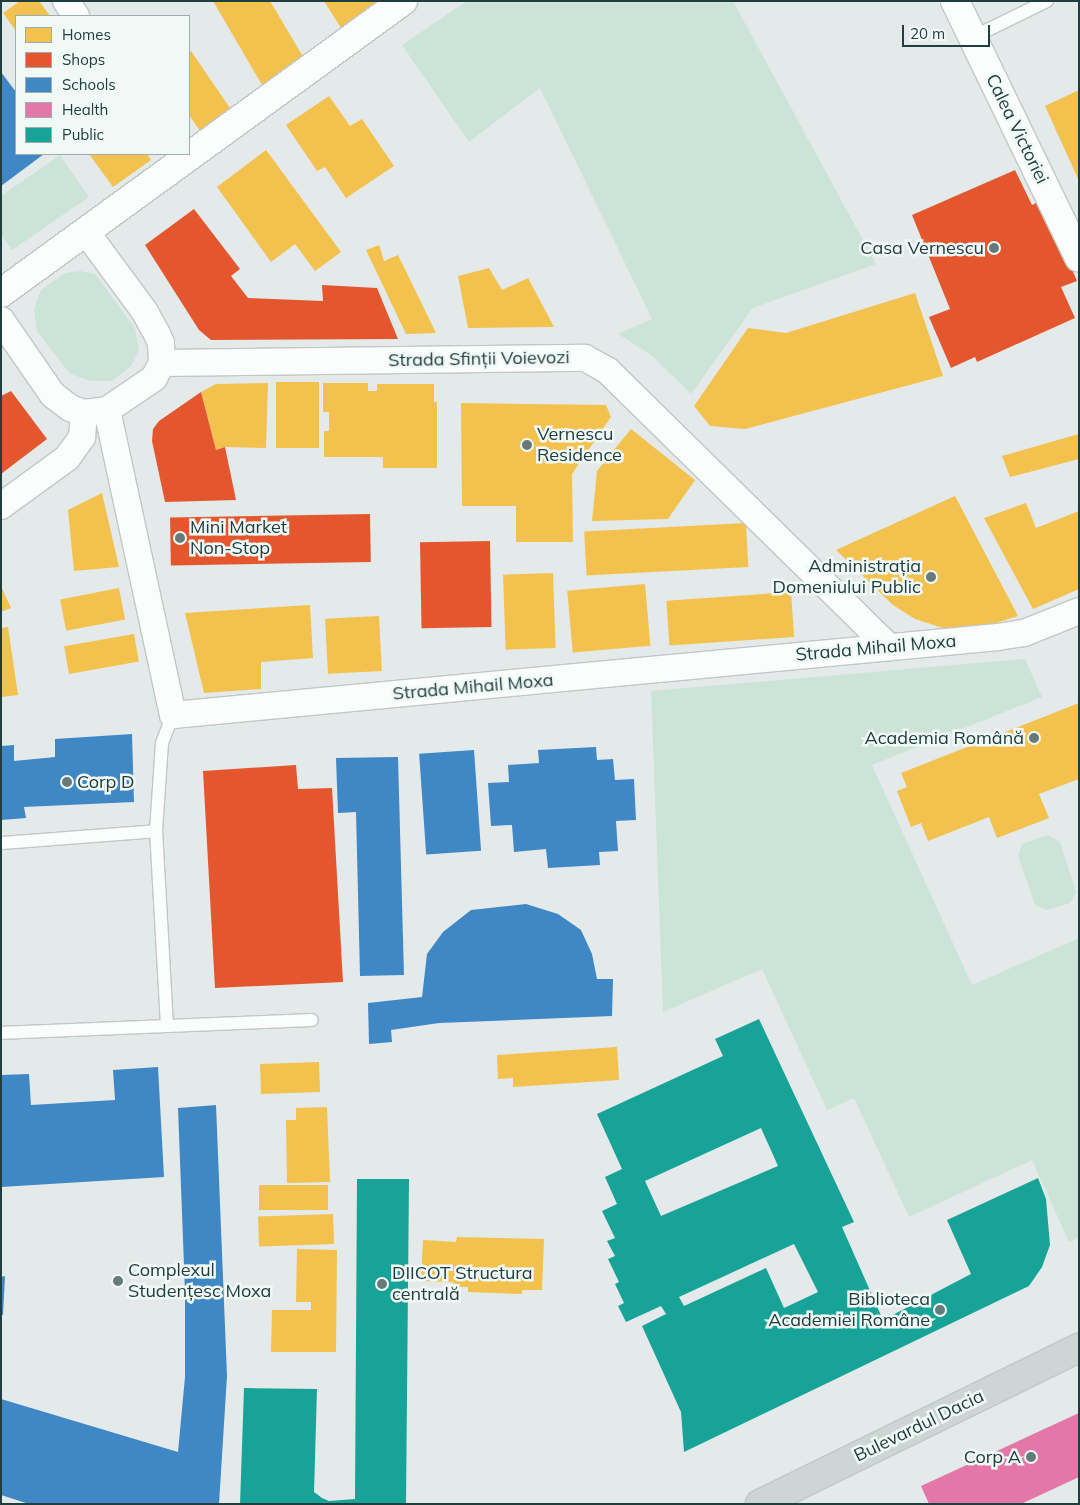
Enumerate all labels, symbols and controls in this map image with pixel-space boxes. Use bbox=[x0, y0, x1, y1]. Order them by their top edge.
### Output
legend bbox=[15, 15, 190, 155]
scale bar bbox=[905, 15, 992, 47]
text: 20 m bbox=[910, 24, 945, 43]
text: Homes bbox=[62, 25, 111, 44]
text: Shops bbox=[62, 50, 105, 69]
street label: Calea Victoriei bbox=[981, 71, 1053, 187]
text: Schools bbox=[62, 75, 116, 94]
text: Health bbox=[62, 100, 108, 119]
text: Public bbox=[62, 125, 104, 144]
place label: Casa Vernescu bbox=[860, 237, 984, 259]
marker: Casa Vernescu bbox=[988, 242, 1000, 254]
street label: Strada Sfinții Voievozi bbox=[388, 347, 570, 371]
place label: Vernescu Residence bbox=[537, 424, 622, 466]
marker: Vernescu Residence bbox=[521, 439, 533, 451]
place label: Mini Market Non-Stop bbox=[190, 517, 287, 560]
marker: Mini Market Non-Stop bbox=[174, 532, 186, 544]
place label: Administrația Domeniului Public bbox=[773, 556, 921, 598]
marker: Administrația Domeniului Public bbox=[925, 571, 937, 583]
street label: Strada Mihail Moxa bbox=[795, 630, 957, 666]
street label: Strada Mihail Moxa bbox=[392, 669, 554, 705]
place label: Academia Română bbox=[865, 727, 1024, 749]
marker: Academia Română bbox=[1028, 732, 1040, 744]
place label: Corp D bbox=[77, 771, 134, 793]
marker: Corp D bbox=[61, 776, 73, 788]
place label: Complexul Studențesc Moxa bbox=[128, 1260, 271, 1302]
place label: DIICOT Structura centrală bbox=[392, 1263, 533, 1306]
marker: Complexul Studențesc Moxa bbox=[112, 1275, 124, 1287]
marker: DIICOT Structura centrală bbox=[376, 1278, 388, 1290]
place label: Biblioteca Academiei Române bbox=[768, 1289, 930, 1332]
marker: Biblioteca Academiei Române bbox=[934, 1304, 946, 1316]
street label: Bulevardul Dacia bbox=[851, 1385, 987, 1467]
place label: Corp A bbox=[964, 1446, 1021, 1468]
marker: Corp A bbox=[1025, 1451, 1037, 1463]

